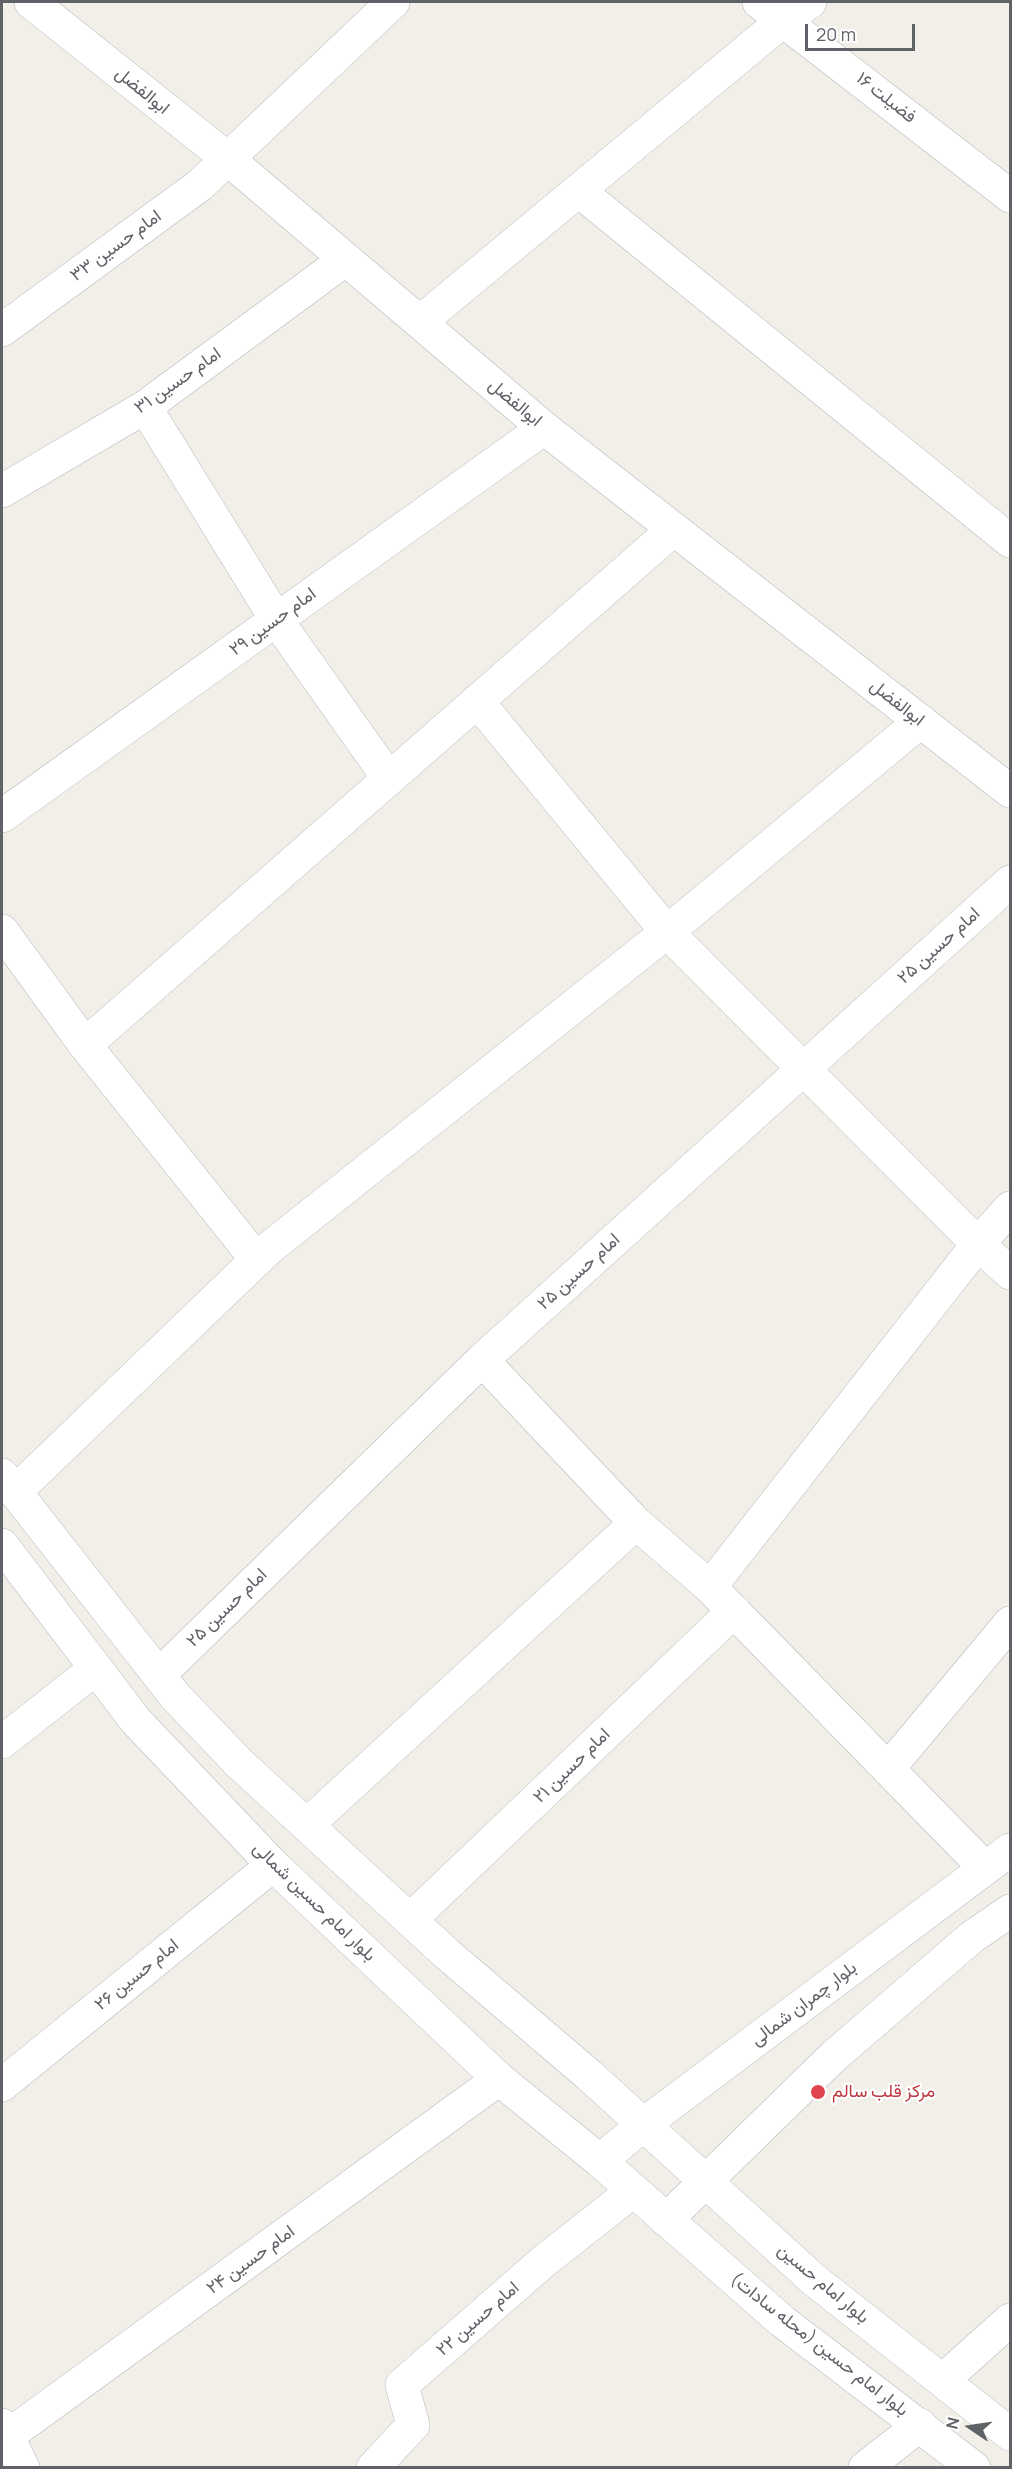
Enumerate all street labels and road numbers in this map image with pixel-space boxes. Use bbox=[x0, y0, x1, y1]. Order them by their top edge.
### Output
street label: ابوالفضل bbox=[111, 63, 173, 119]
street label: فضیلت ۱۶ bbox=[852, 68, 920, 128]
street label: امام حسین ۳۳ bbox=[66, 206, 166, 286]
street label: امام حسین ۳۱ bbox=[131, 343, 225, 419]
street label: ابوالفضل bbox=[484, 374, 546, 432]
street label: امام حسین ۲۹ bbox=[225, 583, 321, 661]
street label: ابوالفضل bbox=[865, 675, 929, 731]
street label: امام حسین ۲۵ bbox=[893, 903, 985, 989]
street label: امام حسین ۲۵ bbox=[533, 1229, 625, 1315]
street label: امام حسین ۲۵ bbox=[182, 1564, 272, 1652]
street label: امام حسین ۲۱ bbox=[529, 1724, 615, 1808]
street label: بلوار امام حسین شمالی bbox=[248, 1838, 380, 1966]
street label: امام حسین ۲۶ bbox=[91, 1935, 183, 2015]
street label: بلوار چمران شمالی bbox=[747, 1957, 861, 2051]
street label: امام حسین ۲۴ bbox=[203, 2221, 299, 2299]
street label: بلوار امام حسین bbox=[773, 2239, 873, 2329]
street label: بلوار امام حسین (محله سادات) bbox=[726, 2269, 912, 2421]
street label: امام حسین ۲۲ bbox=[432, 2277, 524, 2361]

